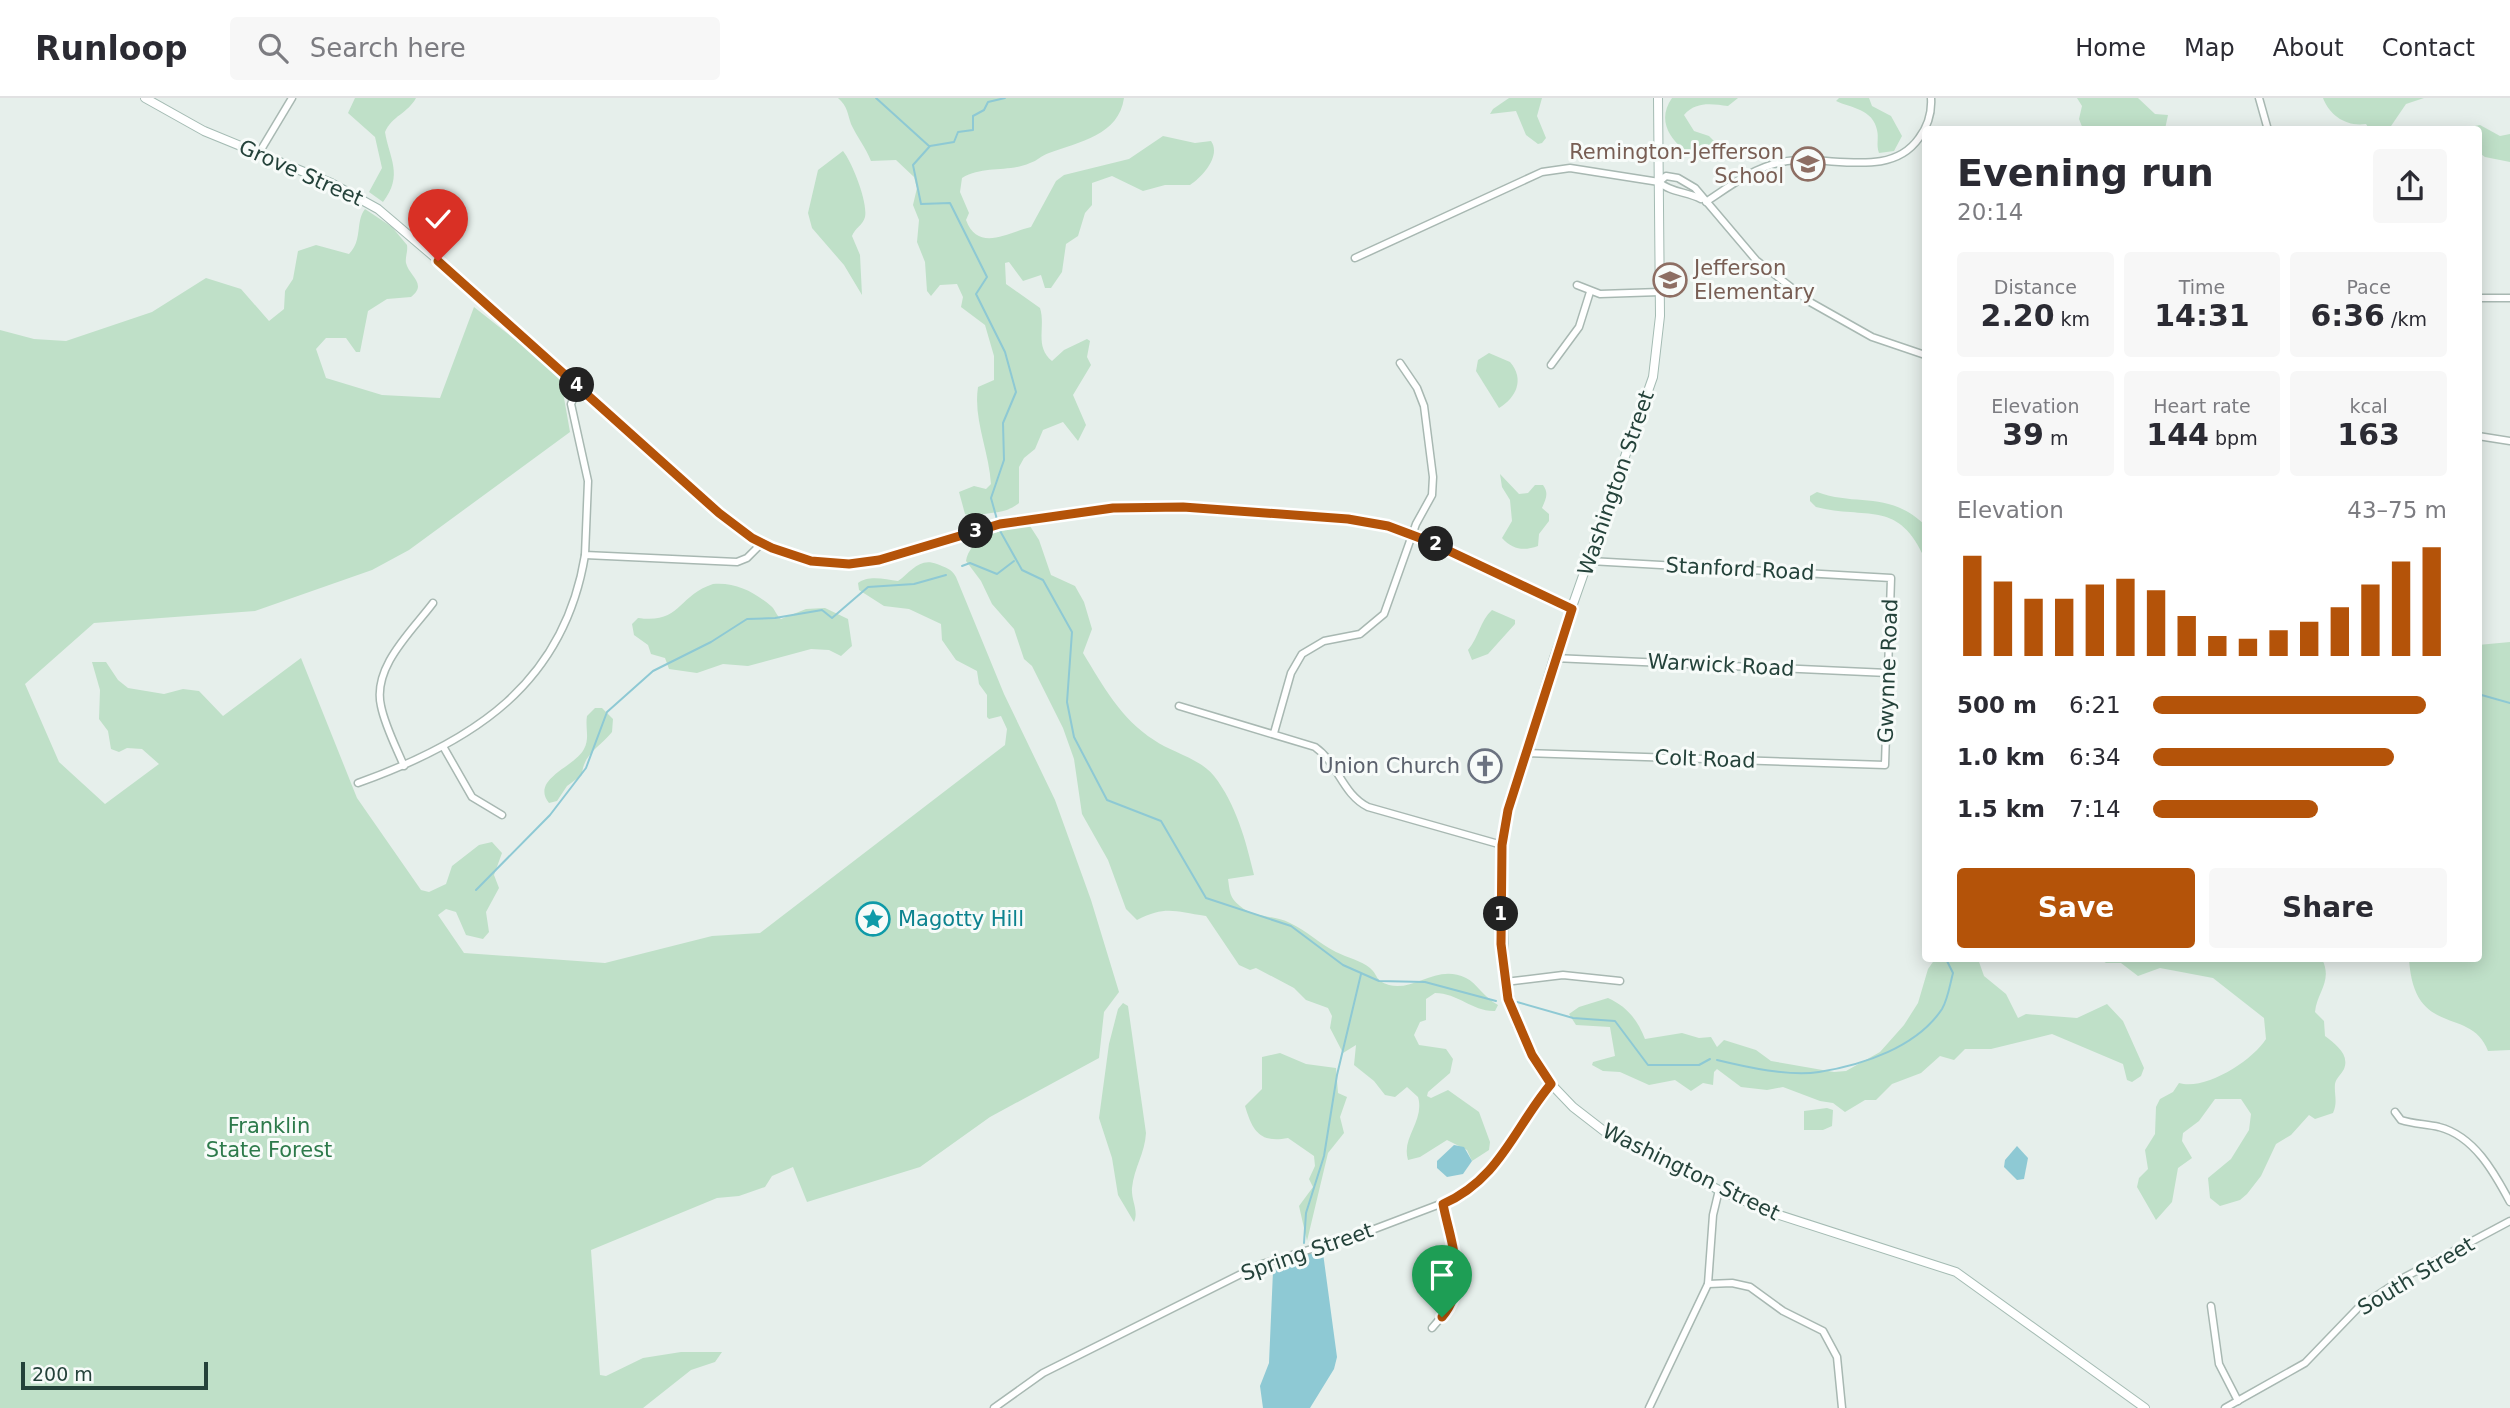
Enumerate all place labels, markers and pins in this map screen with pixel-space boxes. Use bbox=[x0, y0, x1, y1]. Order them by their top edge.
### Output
place label: Remington-Jefferson School bbox=[1569, 140, 1784, 188]
school or university icon: Remington-Jefferson School bbox=[1789, 145, 1827, 183]
pin bbox=[408, 189, 468, 261]
place label: Jefferson Elementary bbox=[1692, 256, 1815, 304]
school or university icon: Jefferson Elementary bbox=[1651, 261, 1689, 299]
pin: 4 bbox=[560, 368, 594, 402]
pin: 3 bbox=[958, 514, 993, 548]
pin: 2 bbox=[1418, 526, 1454, 562]
church icon: Union Church bbox=[1466, 747, 1504, 785]
place label: Union Church bbox=[1318, 754, 1460, 778]
pin: 1 bbox=[1484, 896, 1518, 932]
place icon: Magotty Hill bbox=[854, 900, 892, 938]
place label: Magotty Hill bbox=[898, 907, 1024, 931]
pin bbox=[1412, 1245, 1472, 1317]

